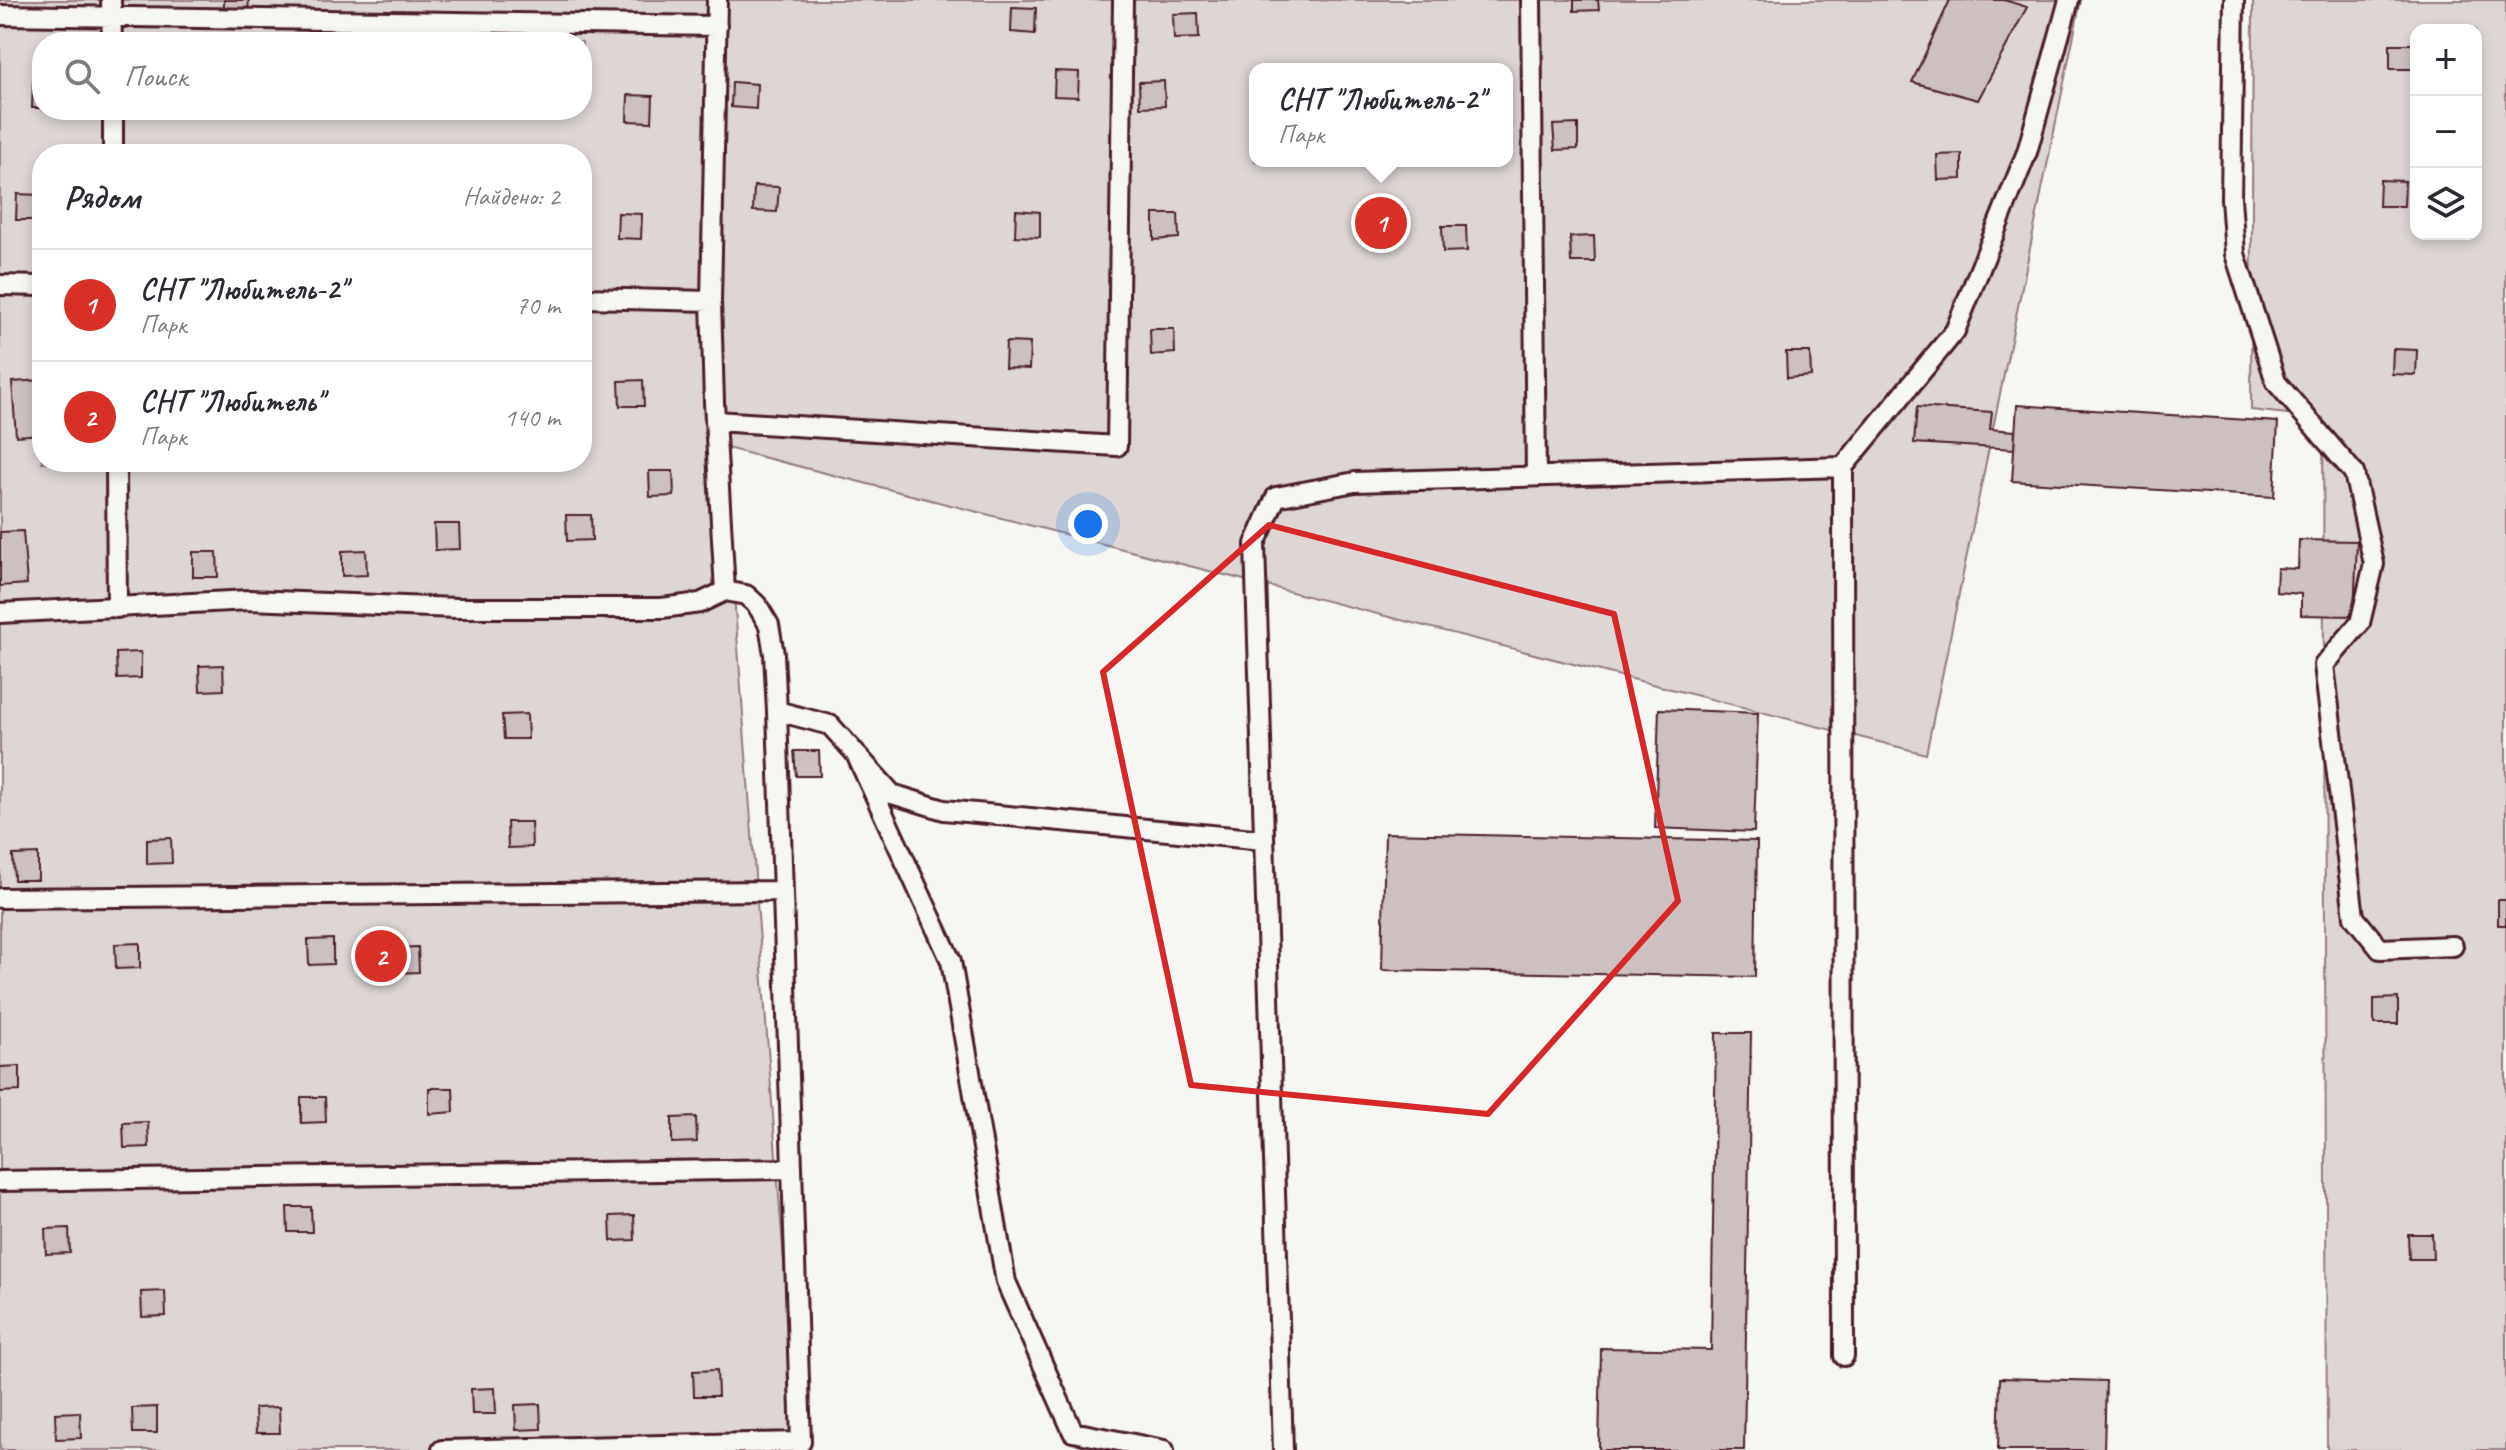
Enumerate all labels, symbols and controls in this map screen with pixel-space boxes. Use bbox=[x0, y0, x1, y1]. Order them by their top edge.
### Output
map controls bbox=[2410, 24, 2482, 240]
button: + bbox=[2410, 24, 2482, 96]
search box bbox=[32, 32, 592, 120]
icon: search bbox=[60, 54, 104, 98]
text: Поиск bbox=[124, 57, 187, 95]
popup bbox=[1249, 63, 1513, 167]
text: СНТ "Любитель-2" bbox=[1278, 80, 1484, 118]
button: − bbox=[2410, 96, 2482, 168]
text: Парк bbox=[1278, 118, 1324, 151]
button: layers bbox=[2410, 168, 2482, 240]
text: Рядом bbox=[64, 175, 140, 218]
text: Найдено: 2 bbox=[463, 180, 560, 213]
pin: 1 bbox=[1355, 193, 1407, 253]
text: СНТ "Любитель-2" bbox=[140, 270, 346, 308]
text: 1 bbox=[84, 289, 96, 322]
text: 70 m bbox=[516, 289, 560, 322]
text: Парк bbox=[140, 308, 186, 341]
text: СНТ "Любитель" bbox=[140, 382, 323, 420]
text: 2 bbox=[84, 401, 96, 434]
text: 140 m bbox=[504, 401, 560, 434]
text: Парк bbox=[140, 420, 186, 453]
your location bbox=[1068, 504, 1108, 544]
pin: 2 bbox=[355, 926, 407, 986]

